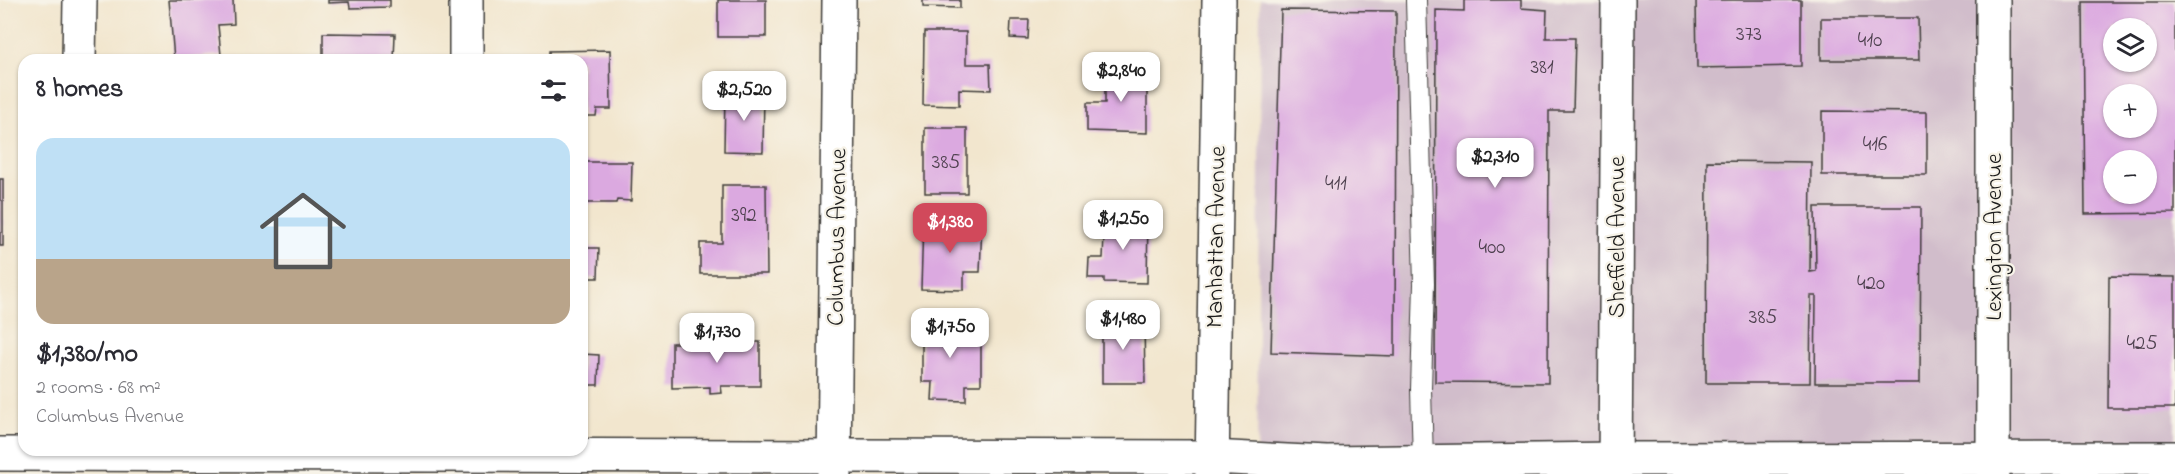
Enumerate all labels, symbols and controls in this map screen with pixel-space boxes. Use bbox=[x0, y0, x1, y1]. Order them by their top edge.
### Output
map controls bbox=[2103, 18, 2157, 204]
button: layers bbox=[2103, 18, 2157, 72]
house number: 373 bbox=[1736, 20, 1762, 50]
house number: 410 bbox=[1858, 26, 1882, 56]
pin: $2,840 bbox=[1072, 52, 1170, 103]
house number: 381 bbox=[1530, 53, 1554, 83]
text: $2,840 bbox=[1096, 57, 1146, 86]
text: 8 homes bbox=[36, 71, 123, 109]
pin: $2,520 bbox=[695, 71, 793, 122]
icon: filters bbox=[537, 74, 570, 107]
text: $2,520 bbox=[716, 76, 772, 105]
button: + bbox=[2103, 84, 2157, 138]
house number: 416 bbox=[1863, 130, 1887, 160]
pin: $2,310 bbox=[1446, 138, 1544, 189]
text: $2,310 bbox=[1471, 143, 1519, 172]
street label: Manhattan Avenue bbox=[1198, 145, 1237, 329]
street label: Columbus Avenue bbox=[819, 148, 858, 326]
house number: 385 bbox=[932, 148, 960, 178]
button: − bbox=[2103, 150, 2157, 204]
street label: Lexington Avenue bbox=[1978, 153, 2013, 321]
street label: Sheffield Avenue bbox=[1601, 156, 1636, 318]
house number: 411 bbox=[1325, 169, 1347, 199]
icon: home bbox=[249, 177, 357, 285]
pin: $1,250 bbox=[1074, 200, 1172, 251]
house number: 392 bbox=[731, 201, 757, 231]
pin: $1,380 bbox=[901, 203, 999, 254]
text: $1,250 bbox=[1097, 205, 1149, 234]
text: $1,380 bbox=[927, 208, 973, 237]
house number: 400 bbox=[1479, 233, 1505, 263]
house number: 420 bbox=[1857, 269, 1885, 299]
pin: $1,480 bbox=[1074, 300, 1172, 351]
house number: 385 bbox=[1749, 303, 1777, 333]
text: $1,480 bbox=[1100, 305, 1146, 334]
pin: $1,750 bbox=[901, 308, 999, 359]
pin: $1,730 bbox=[668, 313, 766, 364]
text: $1,750 bbox=[925, 313, 975, 342]
text: $1,730 bbox=[693, 318, 741, 347]
house number: 425 bbox=[2126, 329, 2158, 359]
text: $1,380/mo bbox=[36, 336, 138, 374]
text: 2 rooms · 68 m² bbox=[36, 374, 161, 403]
text: Columbus Avenue bbox=[36, 403, 184, 432]

